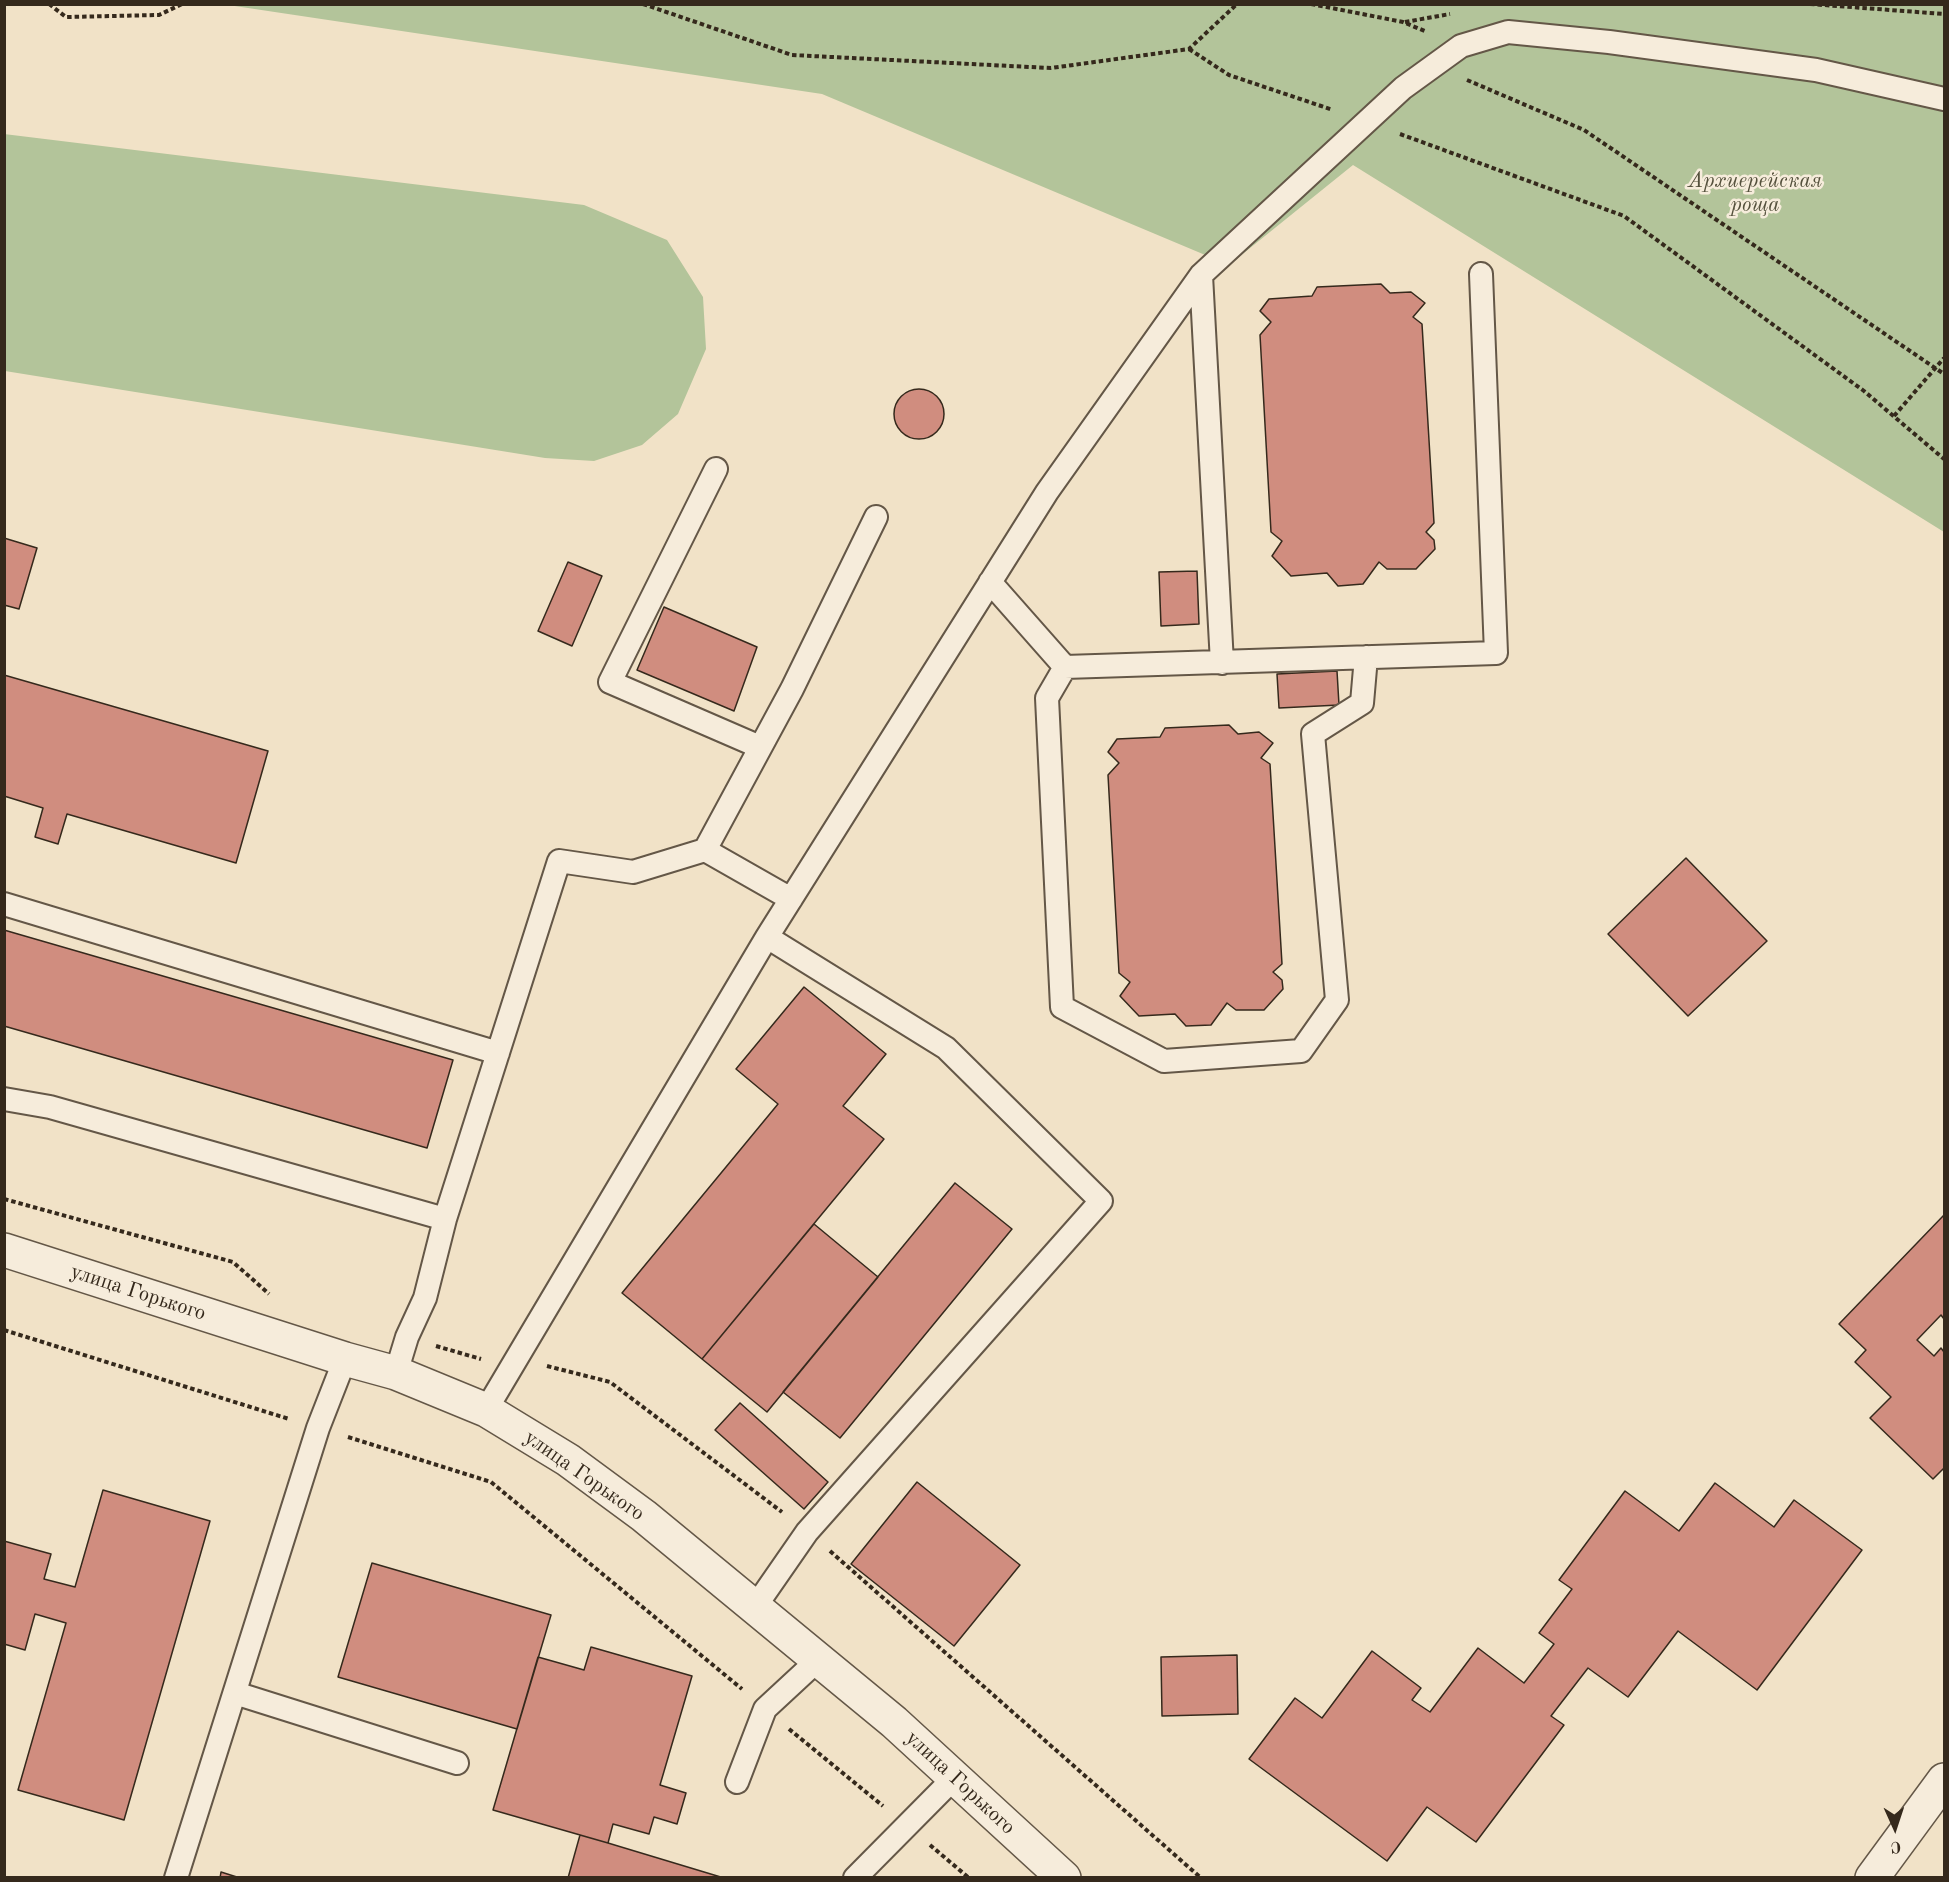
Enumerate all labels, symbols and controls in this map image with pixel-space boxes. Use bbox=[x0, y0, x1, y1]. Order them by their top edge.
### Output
park label: Архиерейская роща bbox=[1688, 168, 1822, 218]
street label: улица Горького bbox=[67, 1259, 209, 1327]
street label: улица Горького bbox=[519, 1425, 649, 1527]
street label: улица Горького bbox=[900, 1726, 1020, 1840]
north arrow bbox=[1865, 1798, 1925, 1858]
text: С bbox=[1890, 1838, 1902, 1854]

